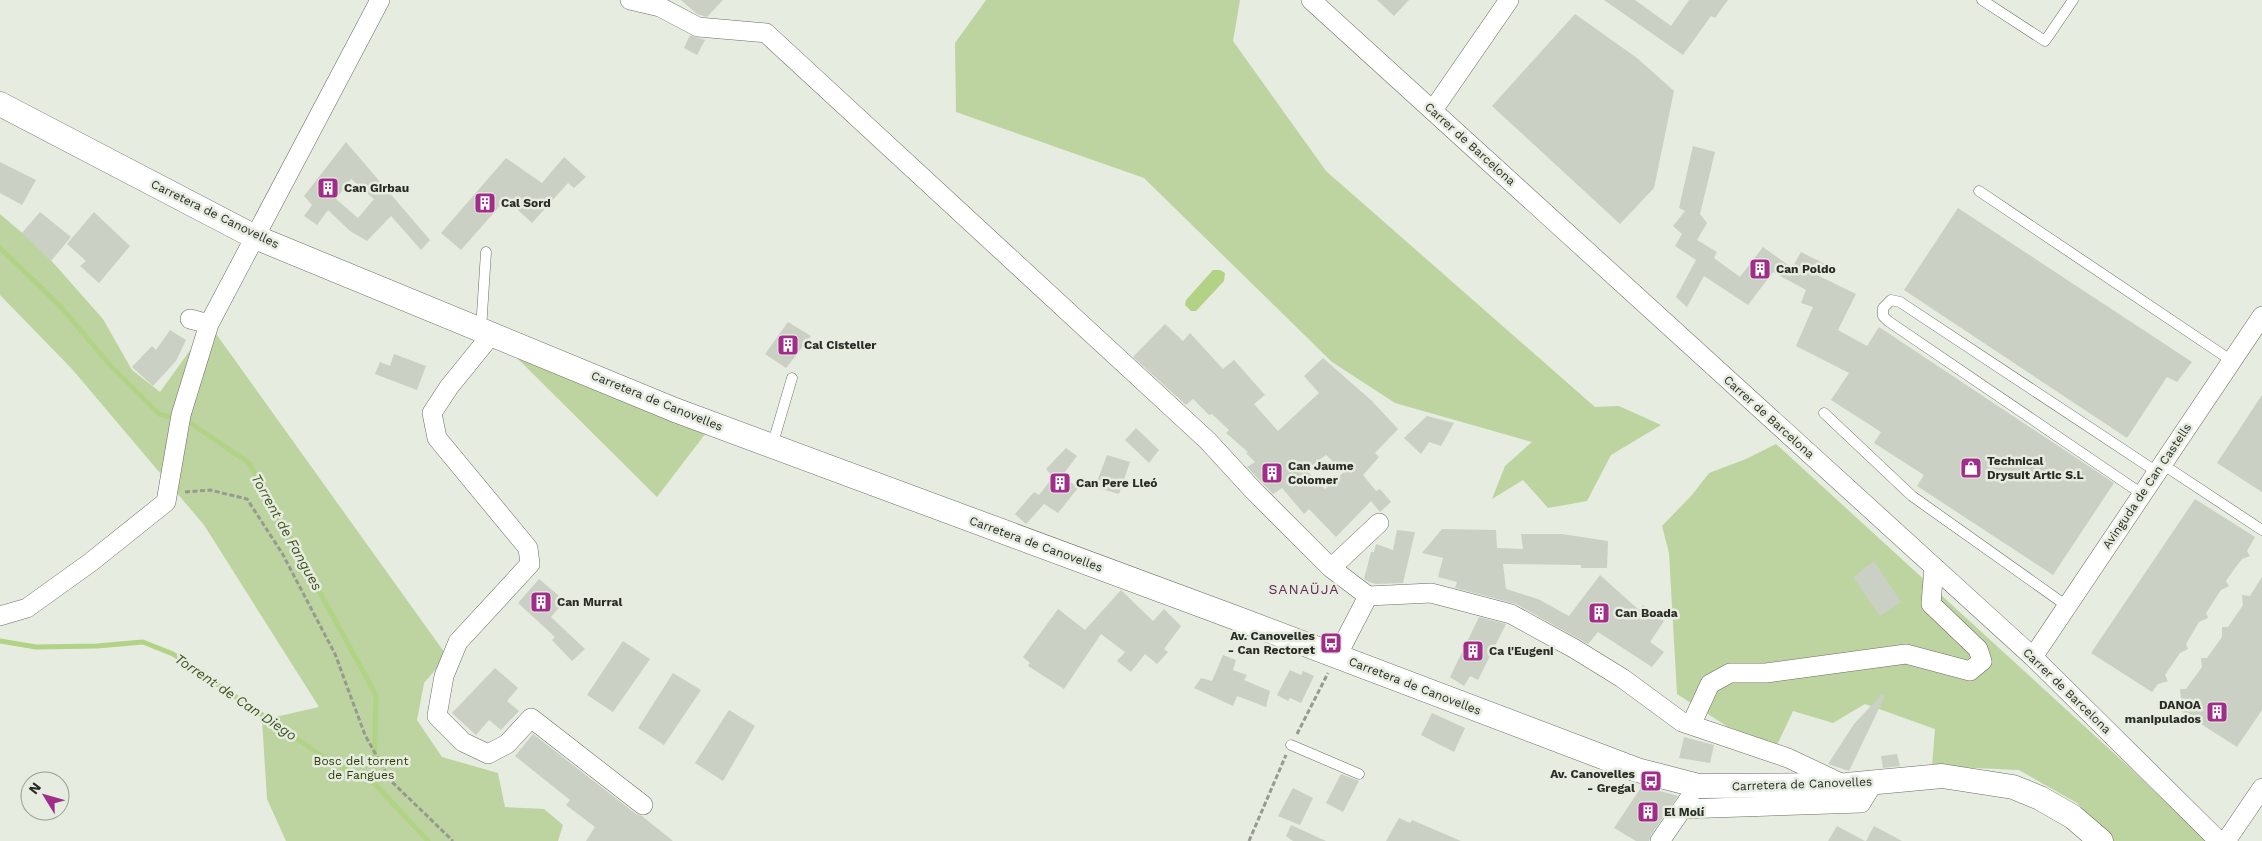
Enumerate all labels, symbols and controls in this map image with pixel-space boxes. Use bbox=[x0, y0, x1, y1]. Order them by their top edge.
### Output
street label: Carrer de Barcelona bbox=[1422, 100, 1518, 188]
building icon: Can Girbau bbox=[316, 176, 340, 200]
street label: Carretera de Canovelles bbox=[149, 177, 281, 251]
place label: Can Girbau bbox=[344, 181, 409, 195]
building icon: Cal Sord bbox=[473, 191, 497, 215]
place label: Cal Sord bbox=[501, 196, 551, 210]
building icon: Can Poldo bbox=[1748, 257, 1772, 281]
place label: Can Poldo bbox=[1776, 262, 1836, 276]
building icon: Cal Cisteller bbox=[776, 333, 800, 357]
place label: Cal Cisteller bbox=[804, 338, 877, 352]
street label: Carretera de Canovelles bbox=[589, 368, 725, 434]
street label: Carrer de Barcelona bbox=[1721, 373, 1817, 461]
street label: Avinguda de Can Castells bbox=[2100, 421, 2194, 551]
place label: Technical Drysuit Artic S.L bbox=[1987, 454, 2084, 482]
shop icon: Technical Drysuit Artic S.L bbox=[1959, 456, 1983, 480]
place label: Can Jaume Colomer bbox=[1288, 459, 1354, 487]
building icon: Can Jaume Colomer bbox=[1260, 461, 1284, 485]
water label: Torrent de Fangues bbox=[248, 471, 326, 593]
building icon: Can Pere Lleó bbox=[1048, 471, 1072, 495]
place label: Can Pere Lleó bbox=[1076, 476, 1158, 490]
street label: Carretera de Canovelles bbox=[968, 513, 1104, 575]
district label: SANAÜJA bbox=[1268, 581, 1340, 597]
building icon: Can Murral bbox=[529, 590, 553, 614]
place label: Can Murral bbox=[557, 595, 623, 609]
building icon: Can Boada bbox=[1587, 601, 1611, 625]
place label: Can Boada bbox=[1615, 606, 1678, 620]
place label: Av. Canovelles - Can Rectoret bbox=[1228, 629, 1316, 657]
bus stop icon: Av. Canovelles - Can Rectoret bbox=[1319, 631, 1343, 655]
building icon: Ca l'Eugeni bbox=[1461, 639, 1485, 663]
place label: Ca l'Eugeni bbox=[1489, 644, 1554, 658]
street label: Carrer de Barcelona bbox=[2020, 645, 2114, 737]
water label: Torrent de Can Diego bbox=[172, 650, 300, 744]
street label: Carretera de Canovelles bbox=[1347, 654, 1483, 718]
place label: DANOA manipulados bbox=[2125, 698, 2202, 726]
building icon: DANOA manipulados bbox=[2205, 700, 2229, 724]
park label: Bosc del torrent de Fangues bbox=[314, 754, 408, 782]
place label: Av. Canovelles - Gregal bbox=[1550, 767, 1636, 795]
bus stop icon: Av. Canovelles - Gregal bbox=[1639, 769, 1663, 793]
north arrow bbox=[20, 771, 70, 821]
street label: Carretera de Canovelles bbox=[1731, 775, 1873, 793]
text: N bbox=[25, 779, 44, 797]
building icon: El Molí bbox=[1636, 800, 1660, 824]
place label: El Molí bbox=[1664, 805, 1705, 819]

